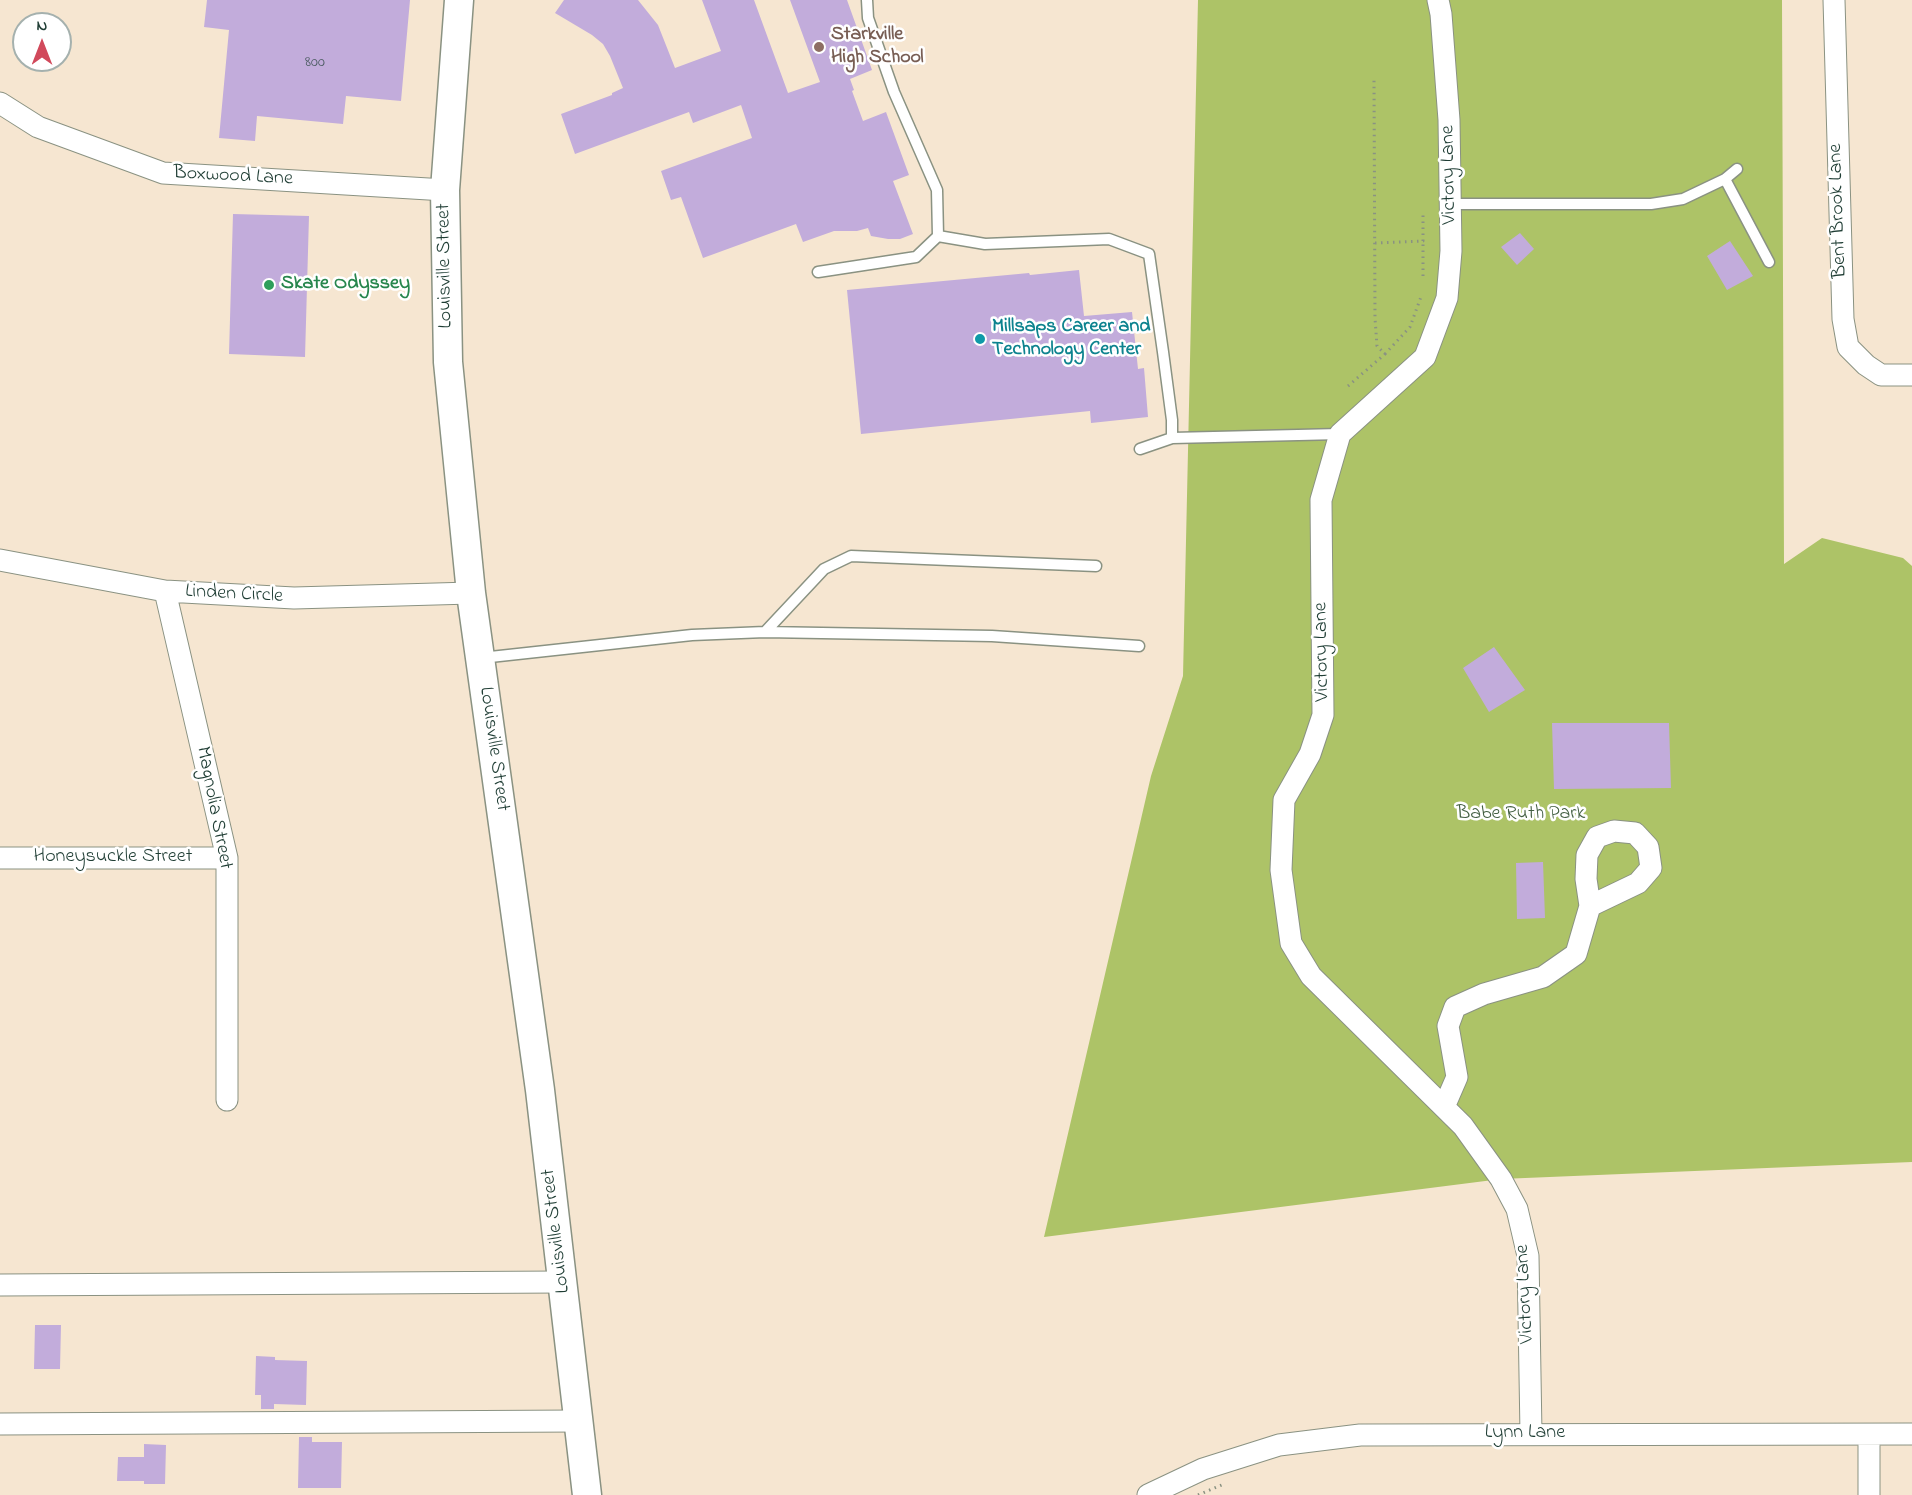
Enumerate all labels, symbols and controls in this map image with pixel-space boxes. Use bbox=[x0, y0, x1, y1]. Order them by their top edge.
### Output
north arrow bbox=[12, 12, 72, 72]
text: N bbox=[37, 14, 47, 38]
place label: Starkville High School bbox=[831, 24, 924, 71]
marker: Starkville High School bbox=[812, 40, 826, 54]
house number: 800 bbox=[305, 53, 325, 73]
street label: Victory Lane bbox=[1437, 125, 1463, 225]
street label: Bent Brook Lane bbox=[1825, 143, 1853, 279]
street label: Boxwood Lane bbox=[173, 162, 293, 192]
street label: Louisville Street bbox=[433, 203, 459, 329]
place label: Skate Odyssey bbox=[281, 273, 410, 297]
marker: Skate Odyssey bbox=[262, 278, 276, 292]
place label: Millsaps Career and Technology Center bbox=[992, 316, 1150, 363]
marker: Millsaps Career and Technology Center bbox=[973, 332, 987, 346]
street label: Linden Circle bbox=[184, 580, 284, 610]
street label: Victory Lane bbox=[1310, 602, 1336, 702]
street label: Louisville Street bbox=[472, 685, 514, 813]
street label: Magnolia Street bbox=[189, 744, 237, 872]
park label: Babe Ruth Park bbox=[1457, 803, 1585, 827]
street label: Honeysuckle Street bbox=[34, 846, 192, 870]
street label: Louisville Street bbox=[537, 1167, 577, 1295]
street label: Victory Lane bbox=[1511, 1244, 1541, 1344]
street label: Lynn Lane bbox=[1485, 1422, 1565, 1446]

